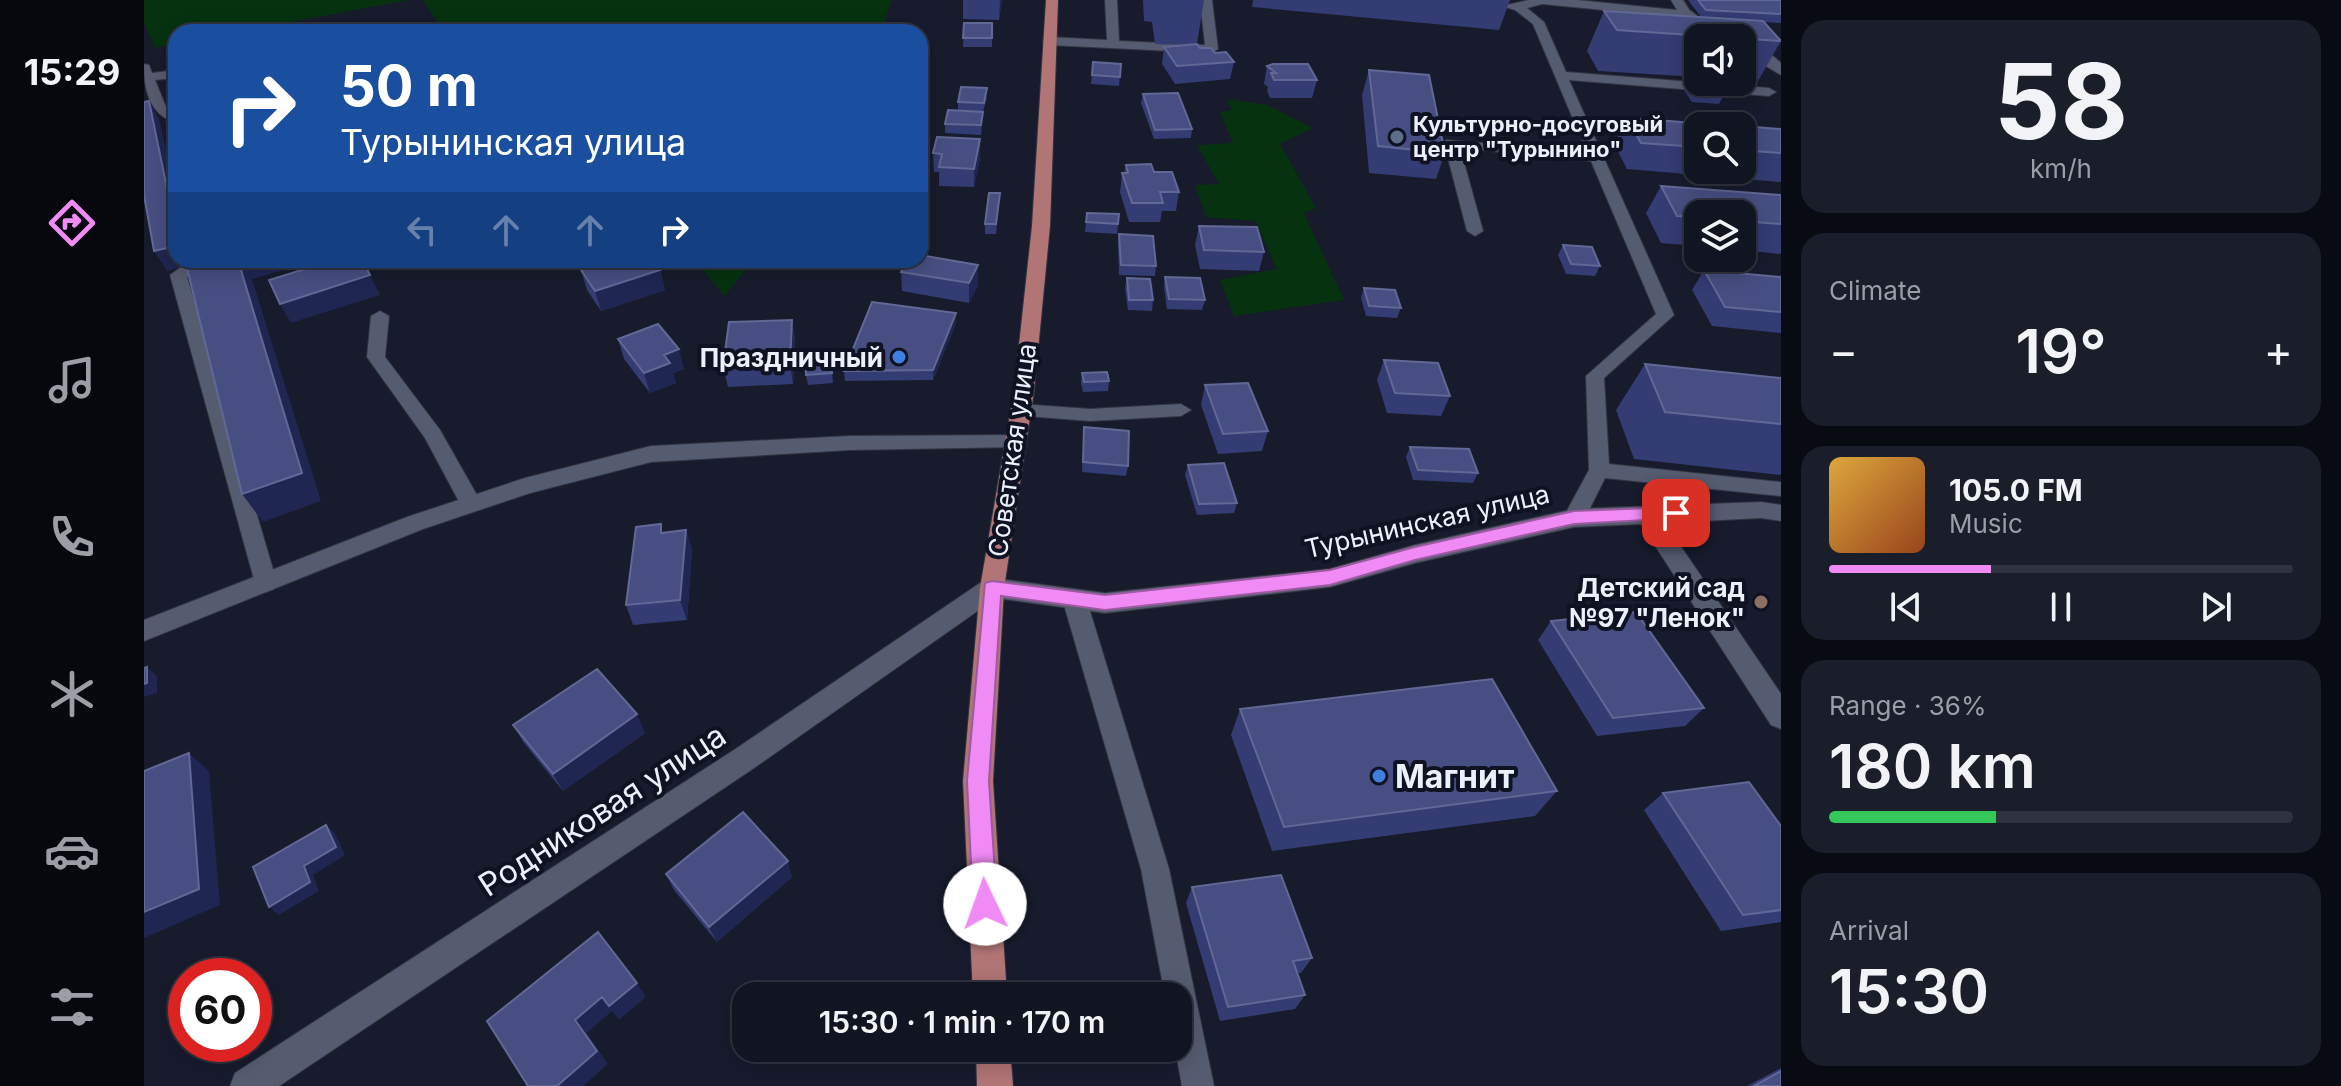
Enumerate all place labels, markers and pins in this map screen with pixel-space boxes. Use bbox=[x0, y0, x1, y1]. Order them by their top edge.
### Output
place label: Культурно-досуговый центр "Турынино" bbox=[1413, 111, 1663, 162]
marker: Культурно-досуговый центр "Турынино" bbox=[1388, 128, 1406, 146]
place label: Праздничный bbox=[700, 342, 883, 373]
marker: Праздничный bbox=[890, 348, 908, 366]
pin bbox=[1642, 479, 1710, 547]
place label: Детский сад №97 "Ленок" bbox=[1569, 572, 1745, 633]
marker: Детский сад №97 "Ленок" bbox=[1752, 593, 1770, 611]
place label: Магнит bbox=[1395, 757, 1515, 796]
marker: Магнит bbox=[1370, 767, 1388, 785]

